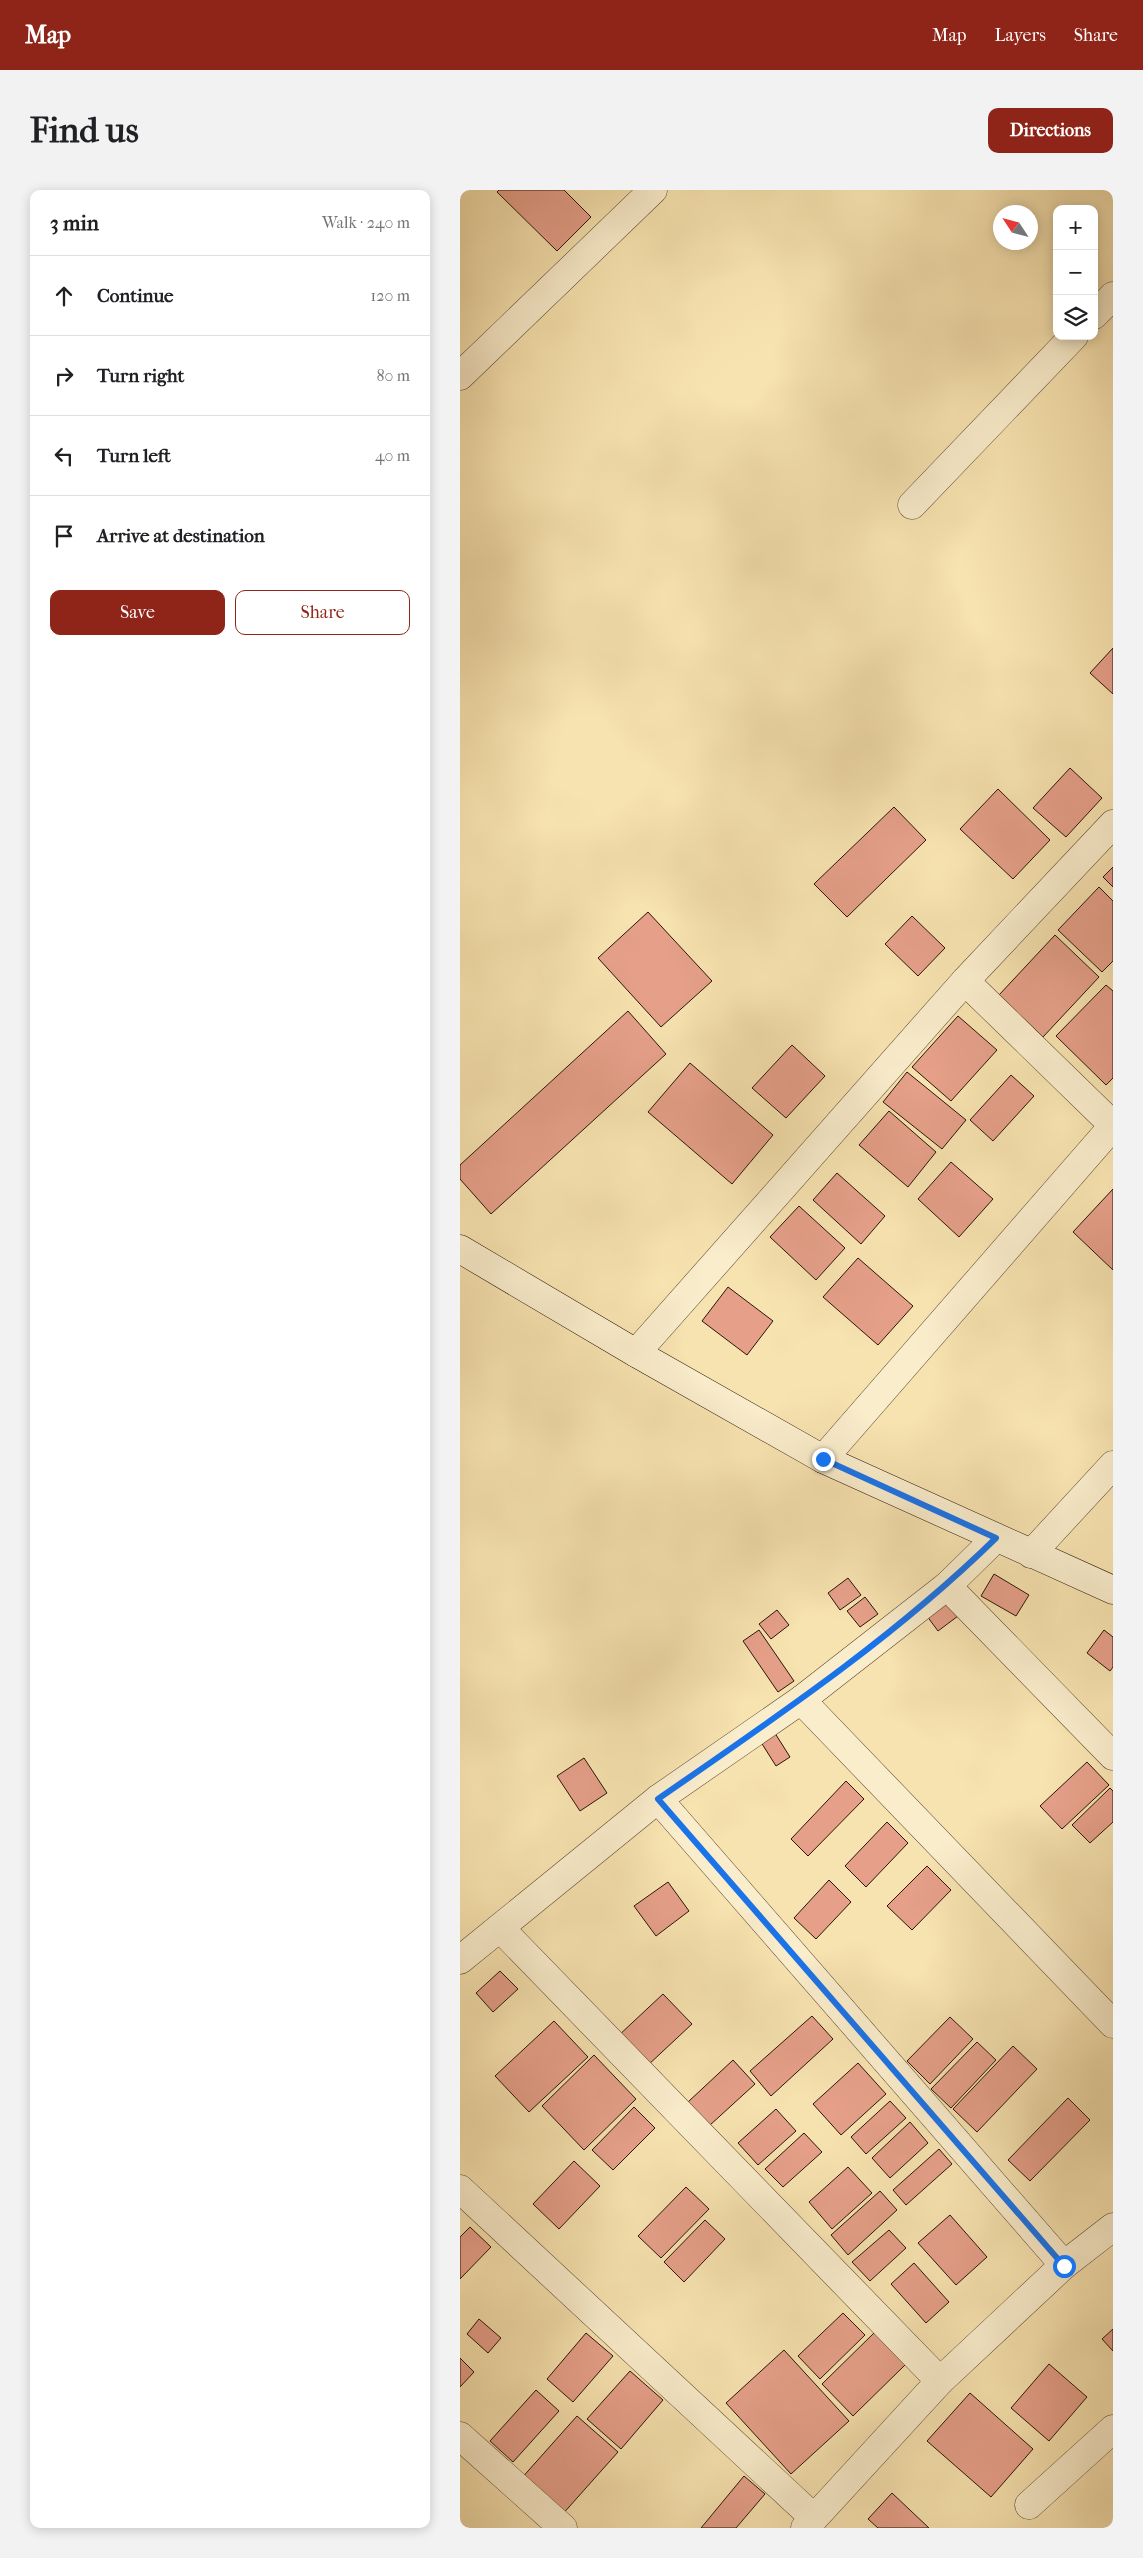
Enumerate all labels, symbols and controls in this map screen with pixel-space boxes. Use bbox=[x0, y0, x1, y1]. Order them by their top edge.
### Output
text: Map bbox=[25, 21, 71, 49]
text: Map bbox=[932, 25, 966, 46]
text: Layers bbox=[994, 25, 1046, 46]
text: Share bbox=[1074, 25, 1118, 46]
button: Directions bbox=[988, 108, 1113, 153]
text: Find us bbox=[30, 110, 139, 151]
north arrow bbox=[993, 205, 1038, 250]
map controls bbox=[1053, 205, 1098, 340]
button: + bbox=[1053, 205, 1098, 250]
text: 3 min bbox=[50, 211, 99, 235]
text: Walk · 240 m bbox=[322, 213, 410, 232]
button: − bbox=[1053, 250, 1098, 295]
icon: ahead bbox=[50, 282, 78, 310]
text: Continue bbox=[97, 285, 173, 307]
text: 120 m bbox=[371, 286, 410, 305]
button: layers bbox=[1053, 295, 1098, 340]
icon: right bbox=[50, 362, 78, 390]
text: Turn right bbox=[97, 365, 184, 387]
text: 80 m bbox=[376, 366, 410, 385]
icon: left bbox=[50, 442, 78, 470]
text: Turn left bbox=[97, 445, 171, 467]
text: 40 m bbox=[375, 446, 410, 465]
icon: arrive bbox=[50, 522, 78, 550]
text: Arrive at destination bbox=[97, 525, 265, 547]
button: Save bbox=[50, 590, 225, 635]
button: Share bbox=[235, 590, 410, 635]
route end bbox=[812, 1448, 835, 1471]
route start bbox=[1053, 2255, 1076, 2278]

